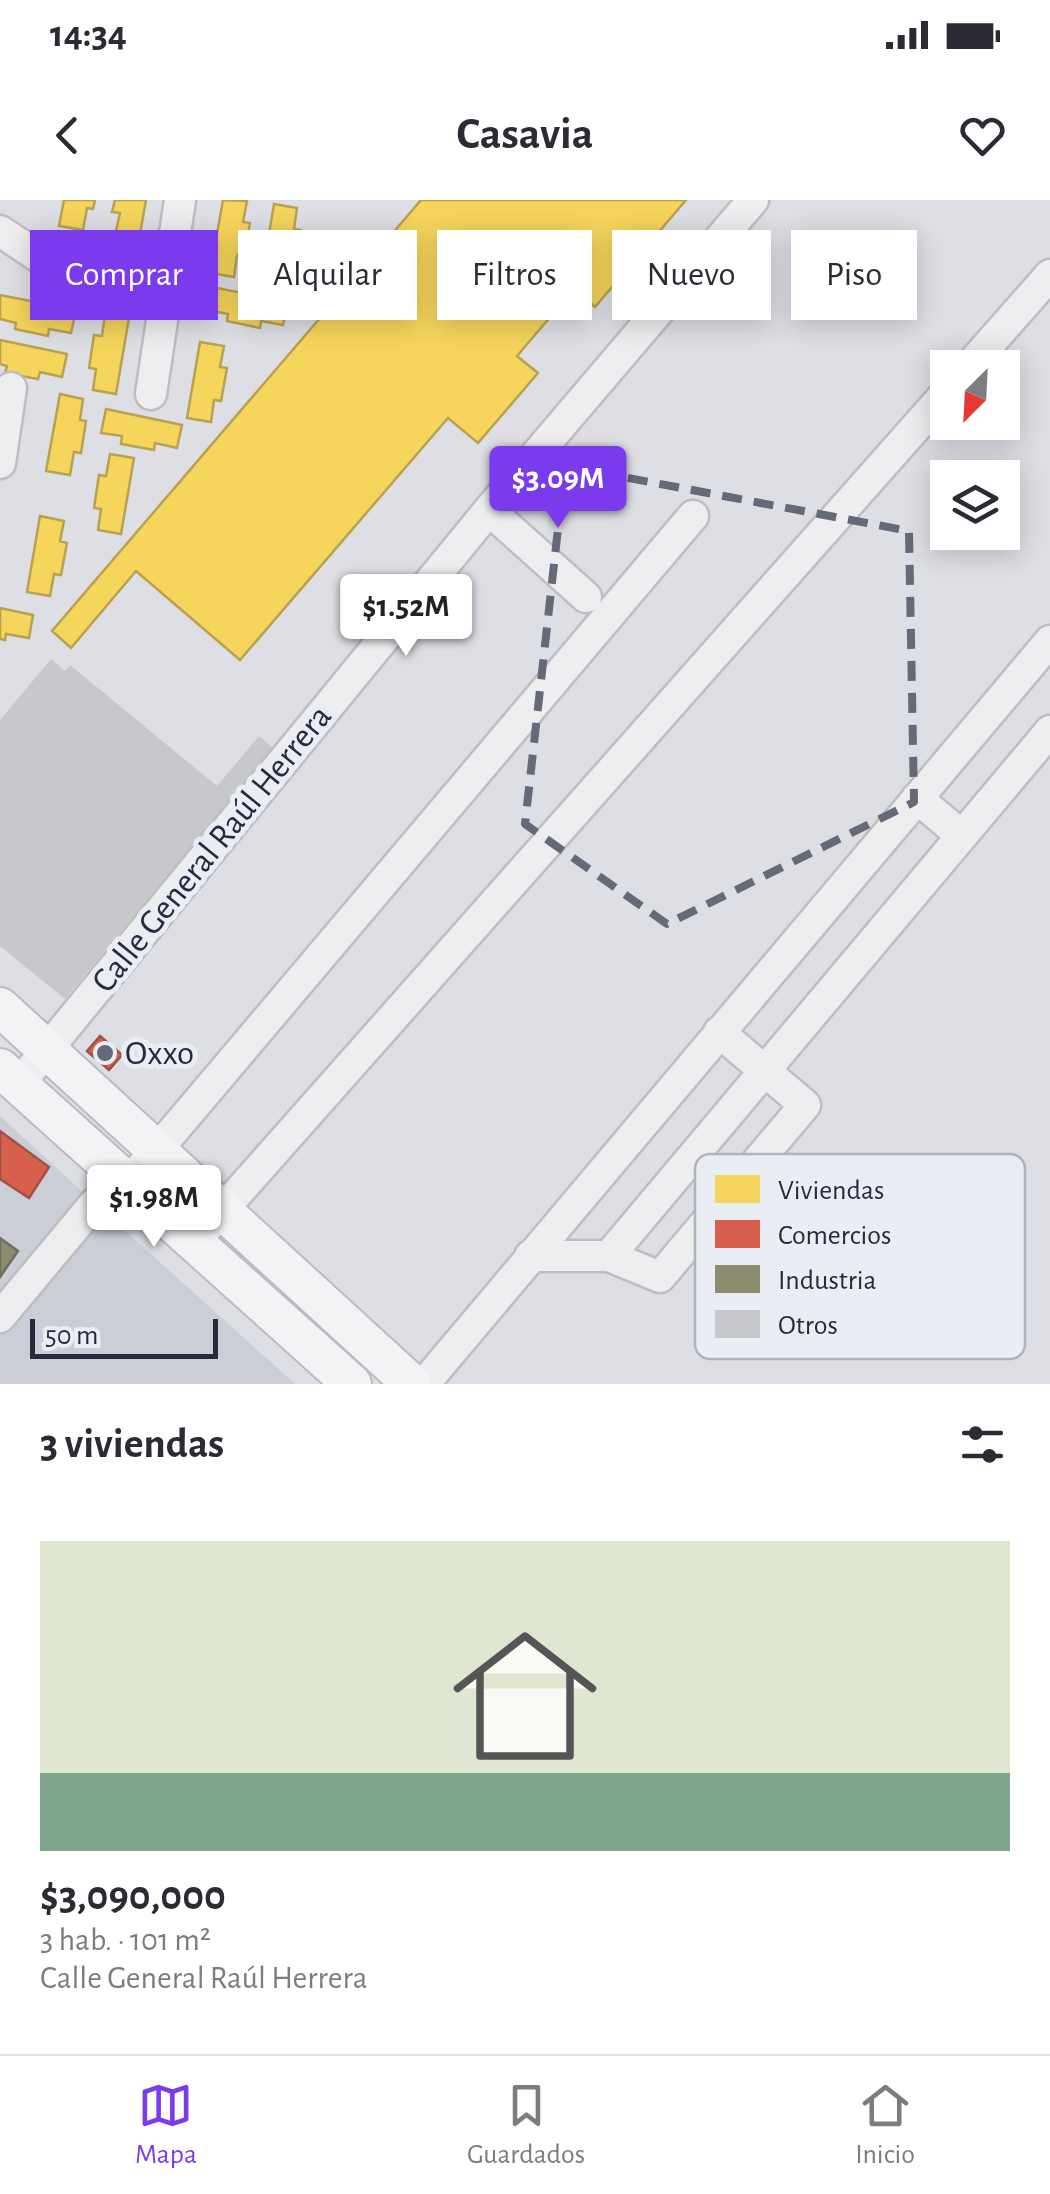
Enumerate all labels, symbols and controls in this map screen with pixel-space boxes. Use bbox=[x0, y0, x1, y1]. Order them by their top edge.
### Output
text: 14:34 bbox=[50, 16, 127, 54]
icon: back bbox=[40, 108, 95, 163]
icon: heart bbox=[955, 108, 1010, 163]
text: Casavia bbox=[457, 112, 593, 157]
chip: Comprar bbox=[30, 230, 218, 320]
chip: Alquilar bbox=[238, 230, 417, 320]
chip: Filtros bbox=[437, 230, 592, 320]
chip: Nuevo bbox=[612, 230, 771, 320]
chip: Piso bbox=[791, 230, 917, 320]
north arrow bbox=[930, 350, 1020, 440]
map controls bbox=[930, 350, 1020, 550]
pin: $3.09M bbox=[477, 446, 639, 531]
button: layers bbox=[930, 460, 1020, 550]
text: $3.09M bbox=[511, 462, 605, 494]
pin: $1.52M bbox=[325, 574, 487, 659]
text: $1.52M bbox=[362, 590, 450, 622]
street label: Calle General Raúl Herrera bbox=[86, 699, 338, 999]
place label: Oxxo bbox=[125, 1036, 194, 1071]
marker: Oxxo bbox=[94, 1042, 116, 1064]
legend bbox=[695, 1154, 1025, 1359]
pin: $1.98M bbox=[73, 1165, 235, 1250]
text: Viviendas bbox=[778, 1177, 884, 1205]
text: $1.98M bbox=[109, 1181, 199, 1213]
text: Comercios bbox=[778, 1222, 891, 1250]
text: Industria bbox=[778, 1267, 877, 1295]
text: Otros bbox=[778, 1312, 838, 1340]
scale bar bbox=[30, 1314, 218, 1358]
text: 50 m bbox=[45, 1322, 99, 1350]
icon: filters bbox=[955, 1417, 1010, 1472]
text: 3 viviendas bbox=[40, 1423, 224, 1465]
icon: home bbox=[435, 1606, 615, 1786]
text: $3,090,000 bbox=[40, 1875, 226, 1917]
text: 3 hab. · 101 m² bbox=[40, 1924, 211, 1956]
text: Calle General Raúl Herrera bbox=[40, 1962, 367, 1994]
tab: Mapa bbox=[135, 2078, 197, 2172]
tab: Guardados bbox=[467, 2078, 585, 2172]
tab: Inicio bbox=[855, 2078, 915, 2172]

